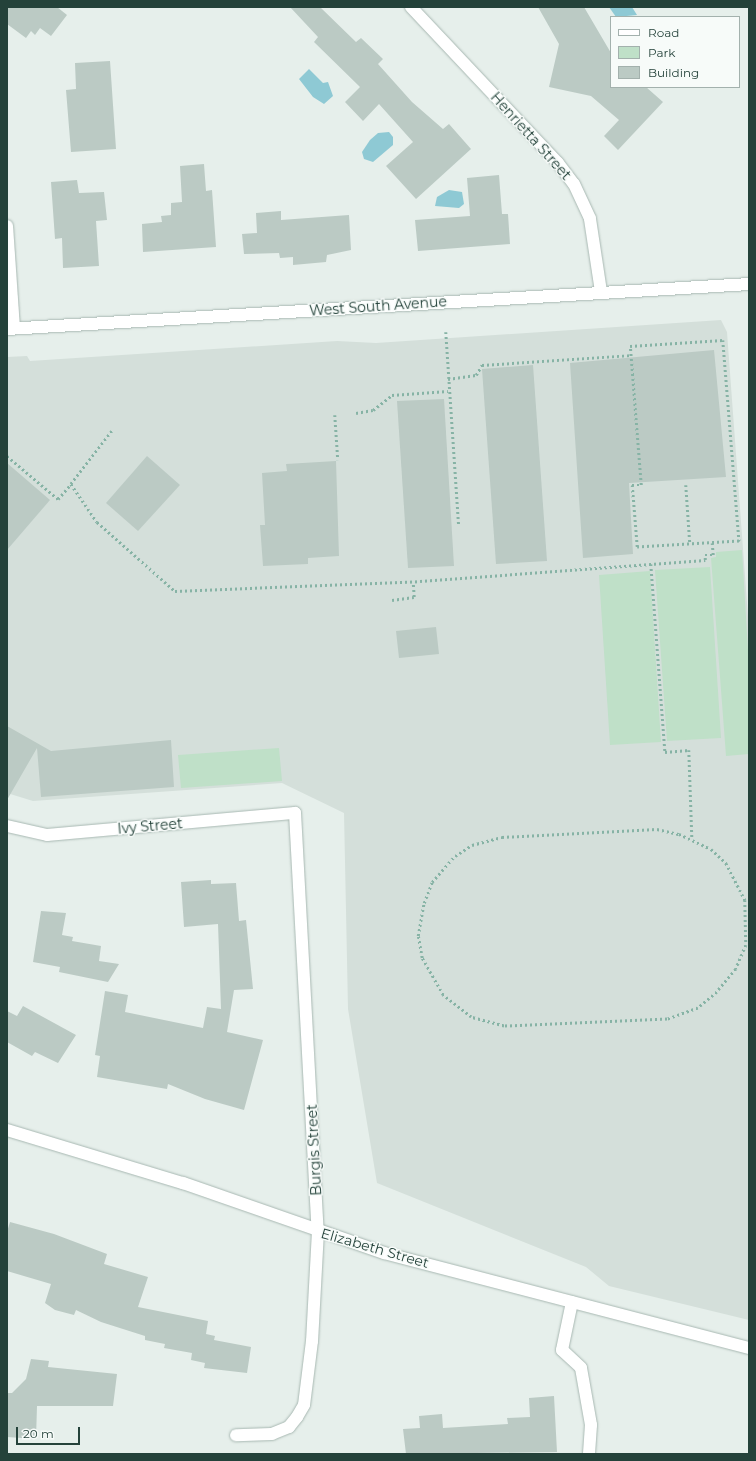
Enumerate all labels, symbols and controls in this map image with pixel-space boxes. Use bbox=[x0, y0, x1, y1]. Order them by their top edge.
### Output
legend bbox=[610, 16, 740, 88]
text: Road bbox=[648, 25, 679, 40]
text: Park bbox=[648, 45, 675, 60]
text: Building bbox=[648, 65, 699, 80]
street label: Henrietta Street bbox=[487, 89, 575, 183]
street label: West South Avenue bbox=[309, 293, 447, 319]
street label: Ivy Street bbox=[117, 815, 183, 837]
street label: Burgis Street bbox=[303, 1104, 325, 1196]
street label: Elizabeth Street bbox=[319, 1225, 431, 1271]
scale bar bbox=[18, 1419, 82, 1445]
text: 20 m bbox=[23, 1426, 54, 1441]

